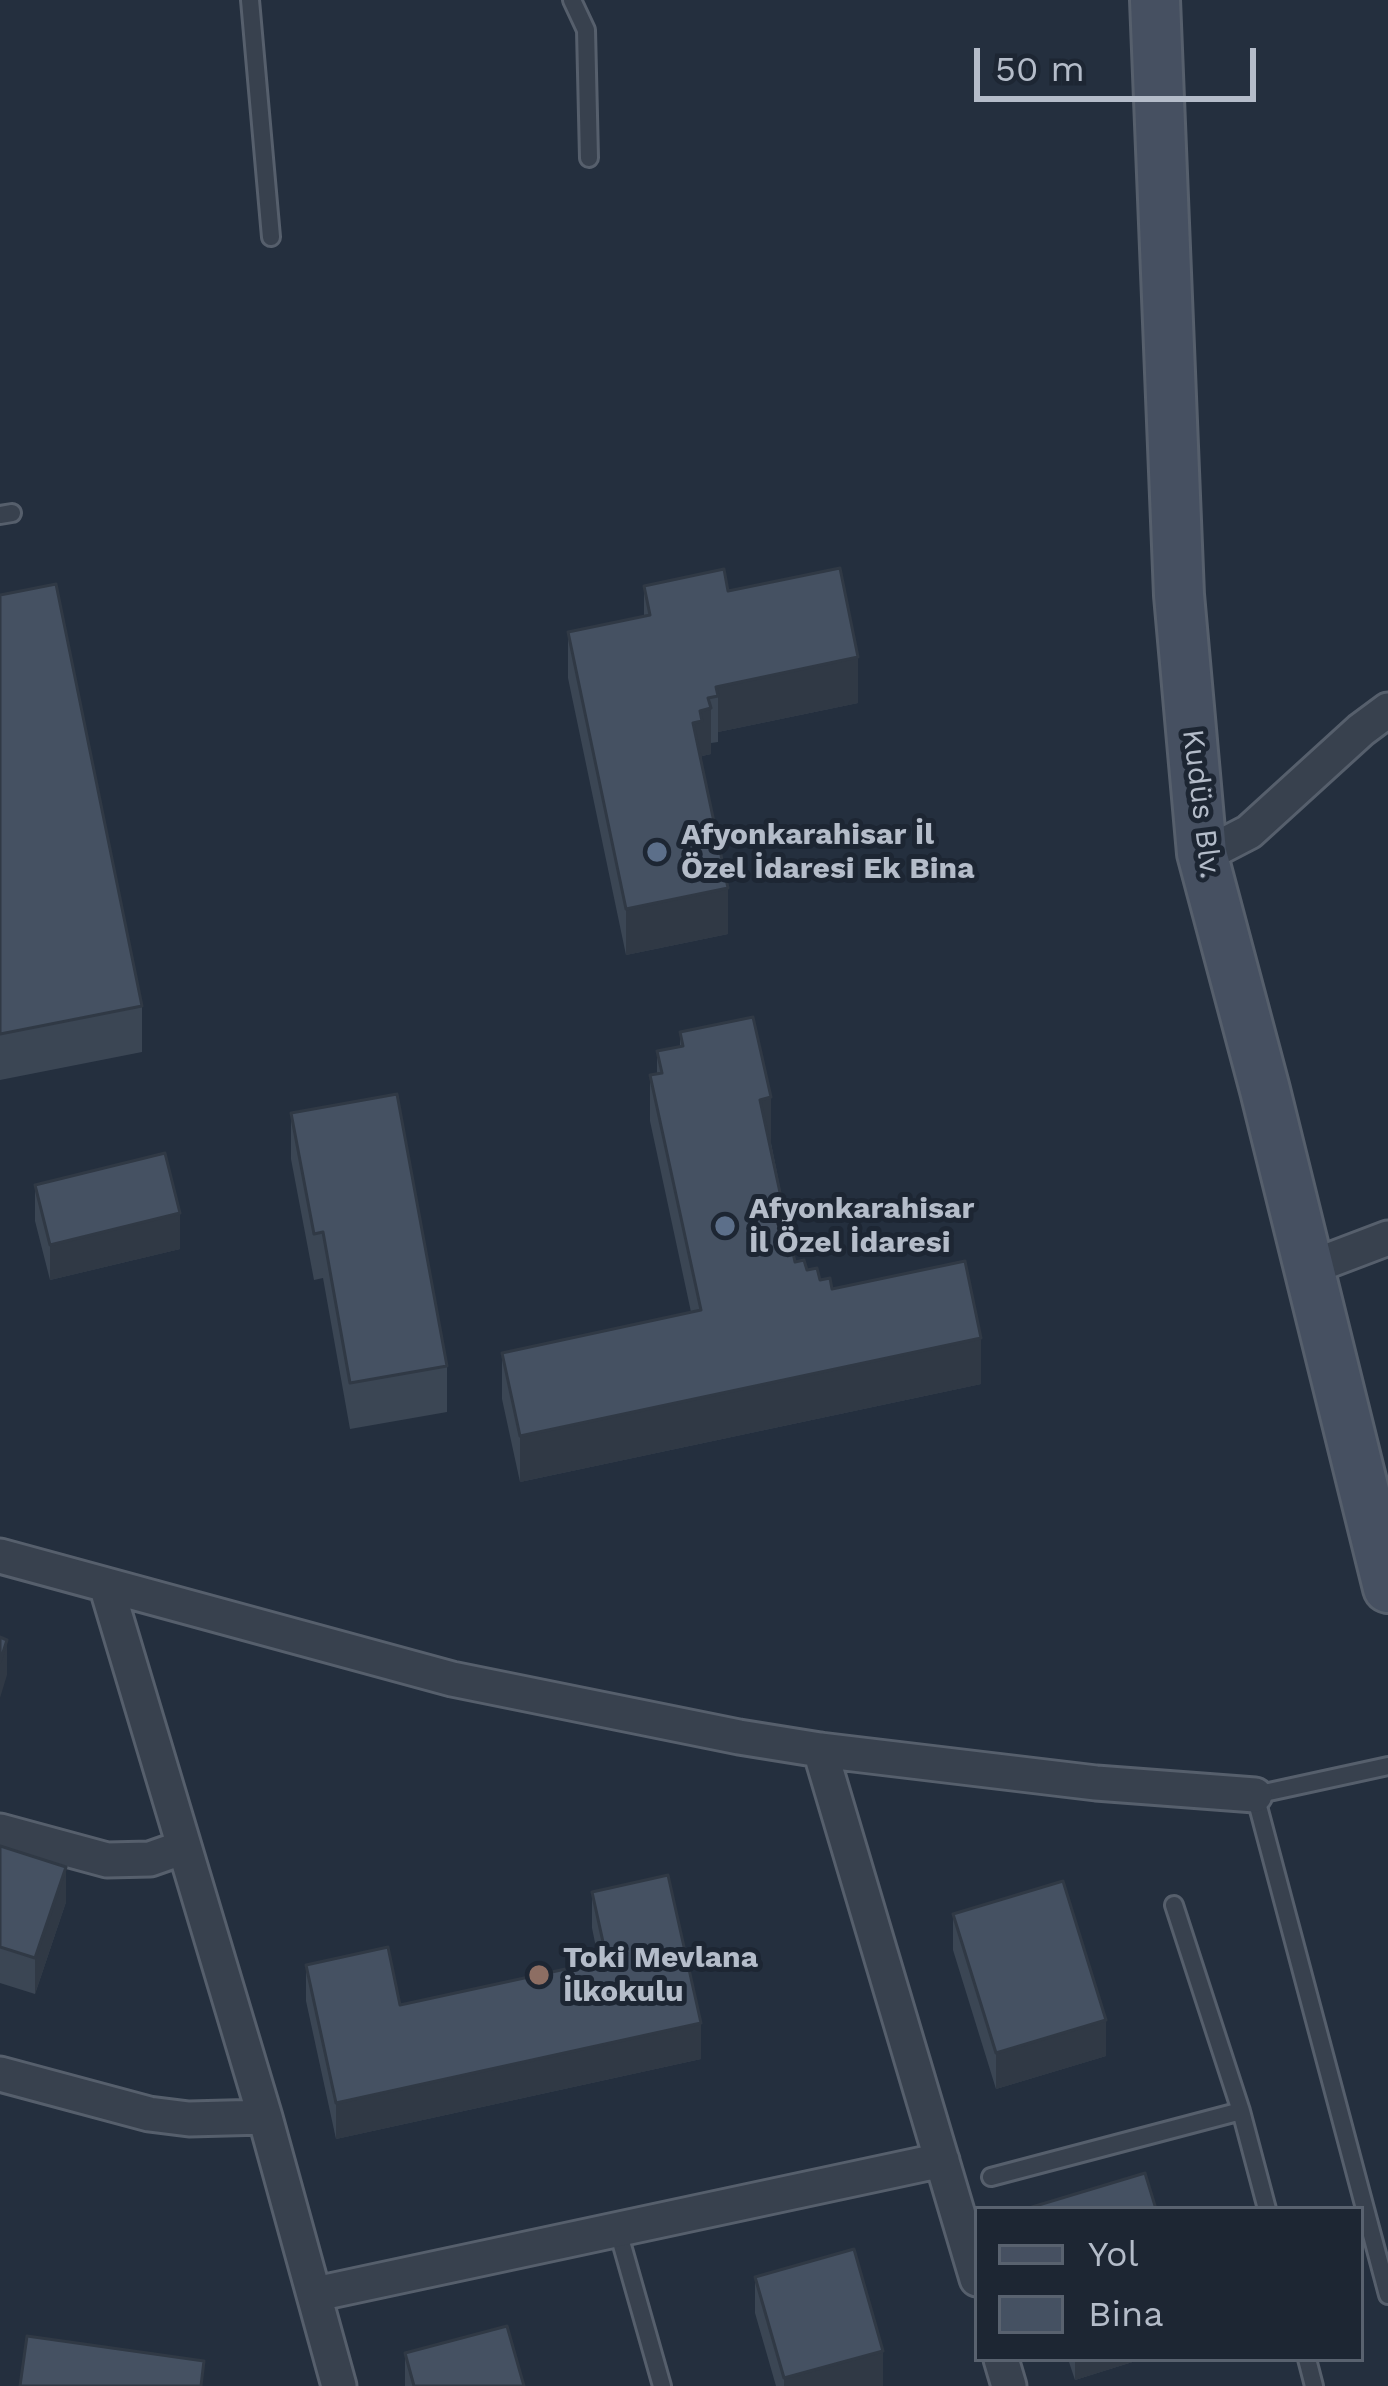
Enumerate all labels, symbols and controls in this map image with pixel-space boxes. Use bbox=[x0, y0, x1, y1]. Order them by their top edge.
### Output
scale bar bbox=[980, 24, 1262, 98]
text: 50 m bbox=[995, 48, 1085, 90]
street label: Kudüs Blv. bbox=[1174, 727, 1228, 881]
place label: Afyonkarahisar İl Özel İdaresi Ek Bina bbox=[681, 817, 975, 888]
marker: Afyonkarahisar İl Özel İdaresi Ek Bina bbox=[644, 839, 670, 865]
place label: Afyonkarahisar İl Özel İdaresi bbox=[749, 1191, 974, 1262]
marker: Afyonkarahisar İl Özel İdaresi bbox=[712, 1213, 738, 1239]
place label: Toki Mevlana İlkokulu bbox=[563, 1940, 758, 2010]
marker: Toki Mevlana İlkokulu bbox=[526, 1962, 552, 1988]
legend bbox=[974, 2206, 1364, 2362]
text: Yol bbox=[1088, 2233, 1139, 2275]
text: Bina bbox=[1088, 2293, 1164, 2335]

